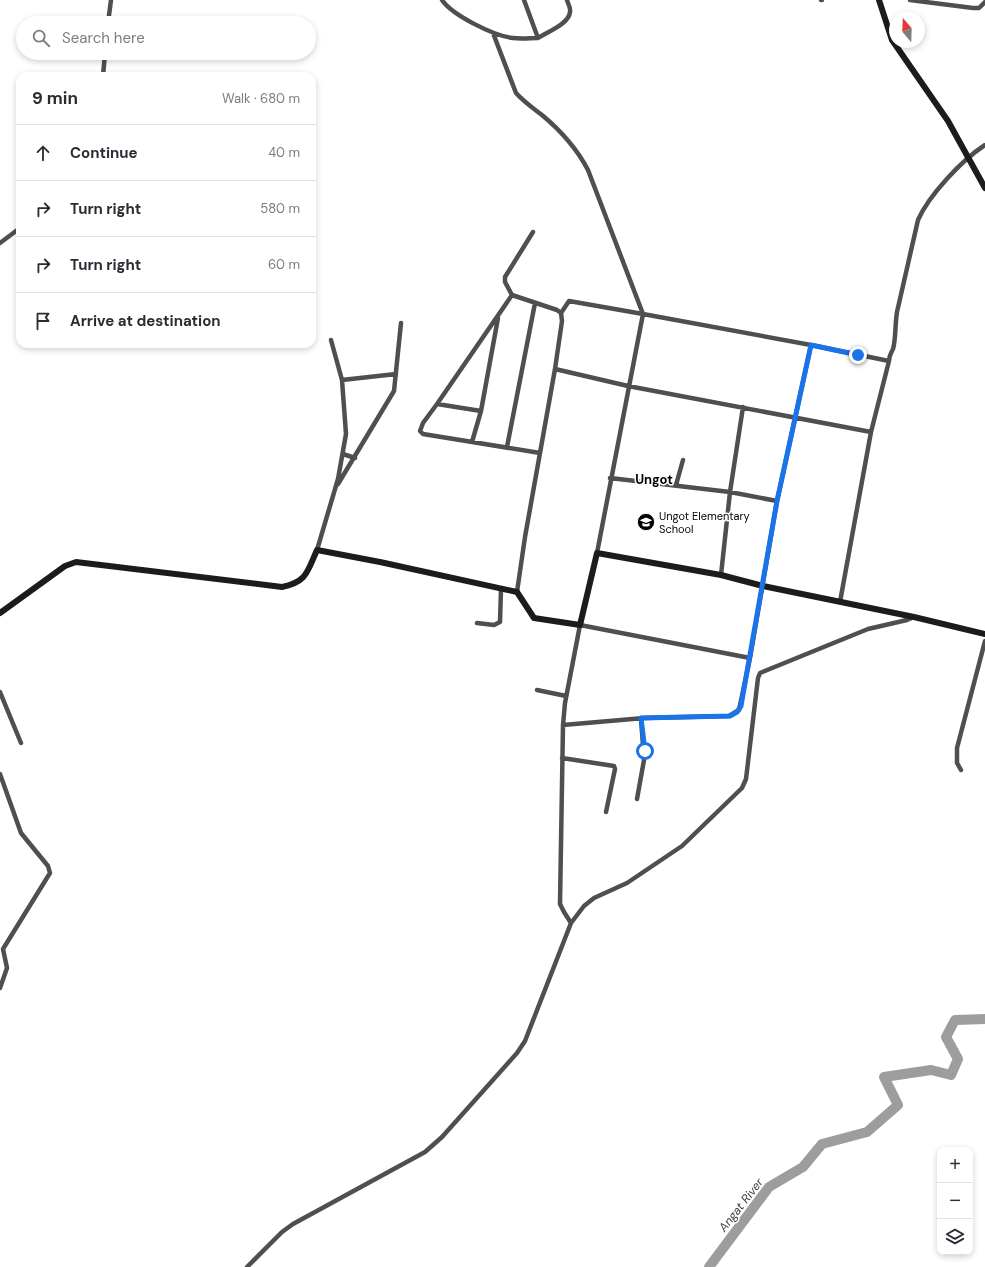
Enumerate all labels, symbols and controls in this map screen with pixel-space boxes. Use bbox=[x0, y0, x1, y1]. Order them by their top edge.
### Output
north arrow bbox=[889, 12, 925, 48]
search box bbox=[16, 16, 316, 60]
icon: search bbox=[30, 27, 52, 49]
text: Search here bbox=[62, 28, 145, 48]
text: 9 min bbox=[32, 87, 78, 109]
text: Walk · 680 m bbox=[222, 90, 300, 107]
icon: ahead bbox=[32, 142, 54, 164]
text: Continue bbox=[70, 143, 138, 163]
text: 40 m bbox=[268, 144, 300, 161]
icon: right bbox=[32, 198, 54, 220]
text: Turn right bbox=[70, 199, 141, 219]
text: 580 m bbox=[260, 200, 300, 217]
icon: right bbox=[32, 254, 54, 276]
text: Turn right bbox=[70, 255, 141, 275]
text: 60 m bbox=[268, 256, 300, 273]
icon: arrive bbox=[32, 310, 54, 332]
text: Arrive at destination bbox=[70, 311, 221, 331]
route end bbox=[849, 346, 867, 364]
district label: Ungot bbox=[635, 471, 673, 488]
place label: Ungot Elementary School bbox=[659, 509, 750, 536]
school or university icon: Ungot Elementary School bbox=[636, 512, 656, 532]
route start bbox=[636, 742, 654, 760]
map controls bbox=[937, 1147, 973, 1255]
button: + bbox=[937, 1147, 973, 1183]
water label: Angat River bbox=[714, 1175, 767, 1236]
button: − bbox=[937, 1183, 973, 1219]
button: layers bbox=[937, 1219, 973, 1255]

